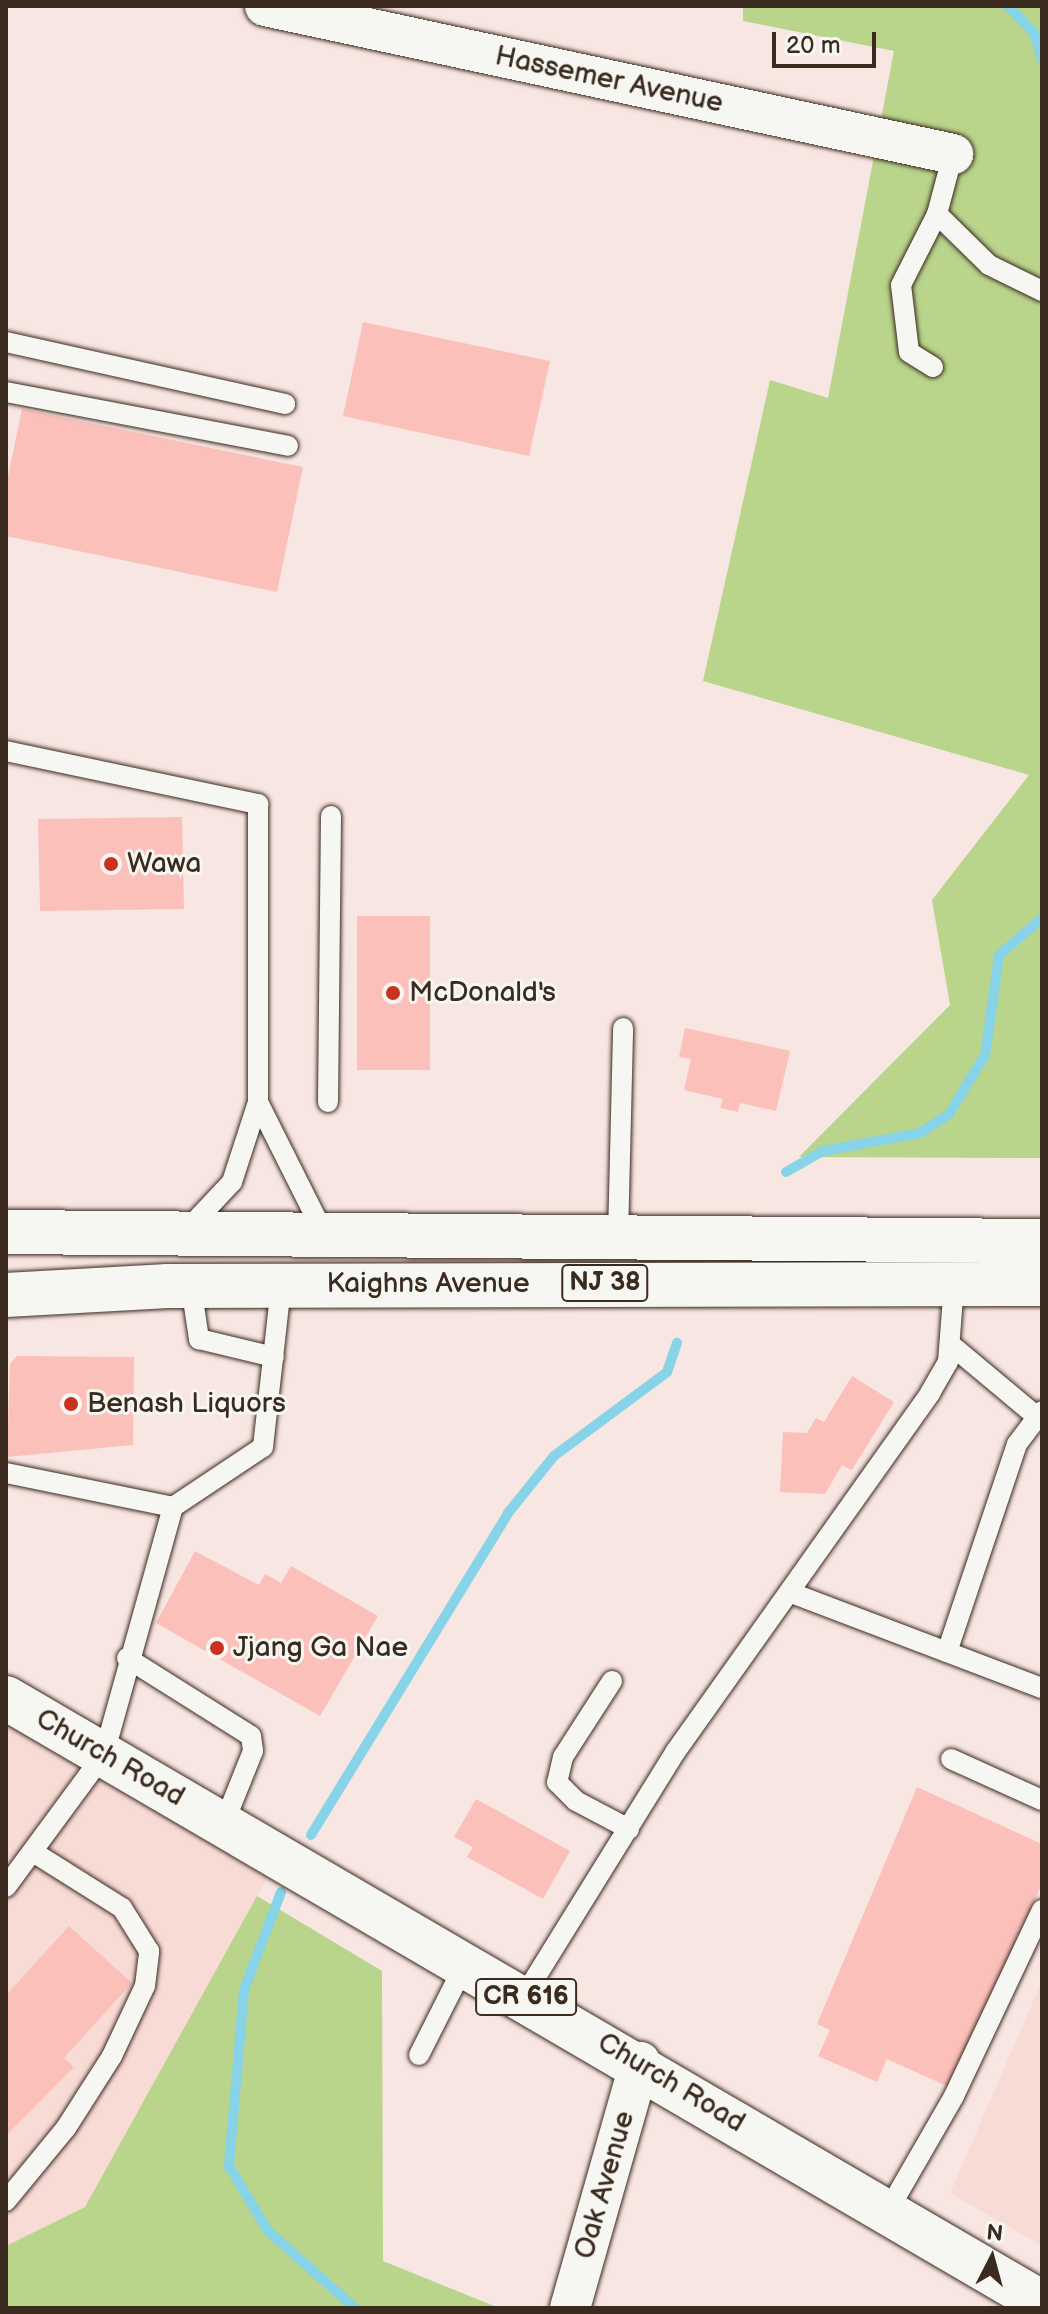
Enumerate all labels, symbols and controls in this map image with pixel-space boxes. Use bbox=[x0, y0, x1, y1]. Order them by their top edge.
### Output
scale bar bbox=[776, 16, 880, 66]
text: 20 m bbox=[786, 31, 841, 60]
street label: Hassemer Avenue bbox=[492, 39, 726, 121]
place label: Wawa bbox=[127, 847, 201, 881]
marker: Wawa bbox=[102, 855, 120, 873]
place label: McDonald's bbox=[409, 976, 556, 1010]
marker: McDonald's bbox=[384, 984, 402, 1002]
road number: NJ 38 bbox=[561, 1261, 649, 1305]
street label: Kaighns Avenue bbox=[327, 1267, 529, 1301]
place label: Benash Liquors bbox=[87, 1387, 286, 1421]
marker: Benash Liquors bbox=[62, 1395, 80, 1413]
place label: Jjang Ga Nae bbox=[233, 1631, 408, 1665]
marker: Jjang Ga Nae bbox=[208, 1639, 226, 1657]
street label: Church Road bbox=[30, 1702, 190, 1814]
road number: CR 616 bbox=[474, 1975, 578, 2019]
street label: Church Road bbox=[591, 2026, 751, 2140]
street label: Oak Avenue bbox=[568, 2107, 642, 2263]
north arrow bbox=[952, 2218, 1032, 2298]
text: N bbox=[985, 2219, 1004, 2248]

